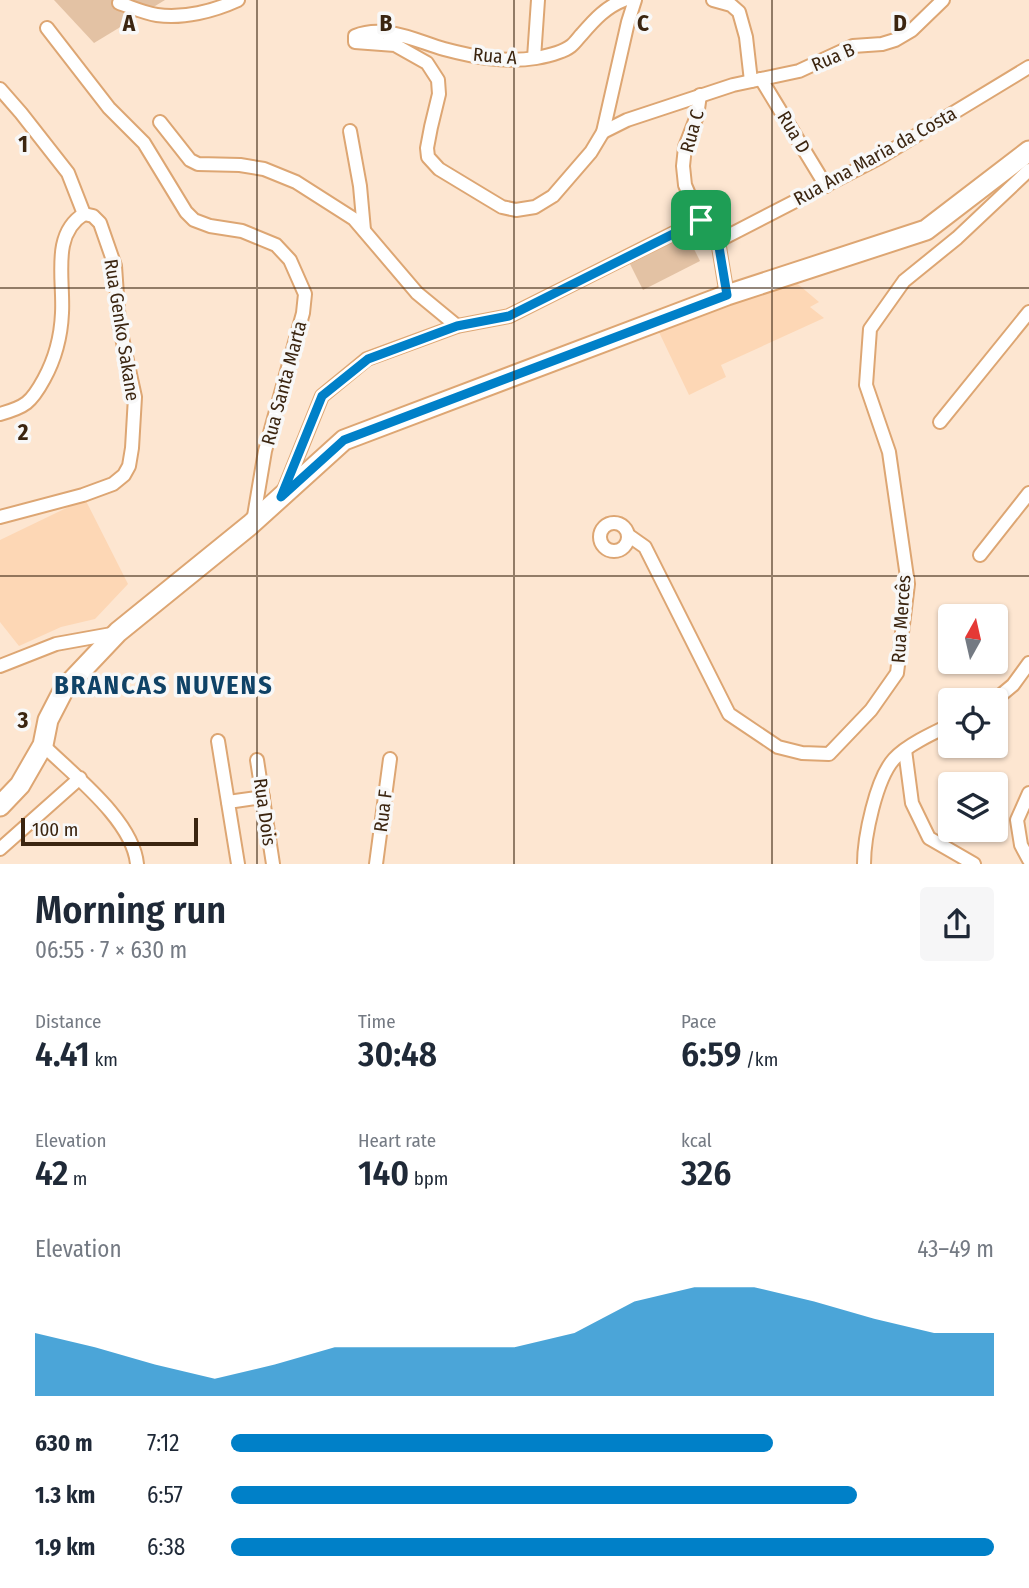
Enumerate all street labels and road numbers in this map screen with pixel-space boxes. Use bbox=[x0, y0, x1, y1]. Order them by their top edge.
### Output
street label: Rua B bbox=[808, 38, 858, 76]
street label: Rua A bbox=[472, 43, 518, 69]
street label: Rua Ana Maria da Costa bbox=[790, 102, 960, 210]
street label: Rua C bbox=[675, 107, 709, 155]
street label: Rua D bbox=[773, 107, 815, 157]
street label: Rua Genko Sakane bbox=[99, 257, 145, 403]
street label: Rua Santa Marta bbox=[256, 318, 312, 448]
street label: Rua Mercês bbox=[886, 574, 916, 664]
street label: Rua Dois bbox=[249, 777, 281, 847]
street label: Rua F bbox=[369, 789, 397, 833]

